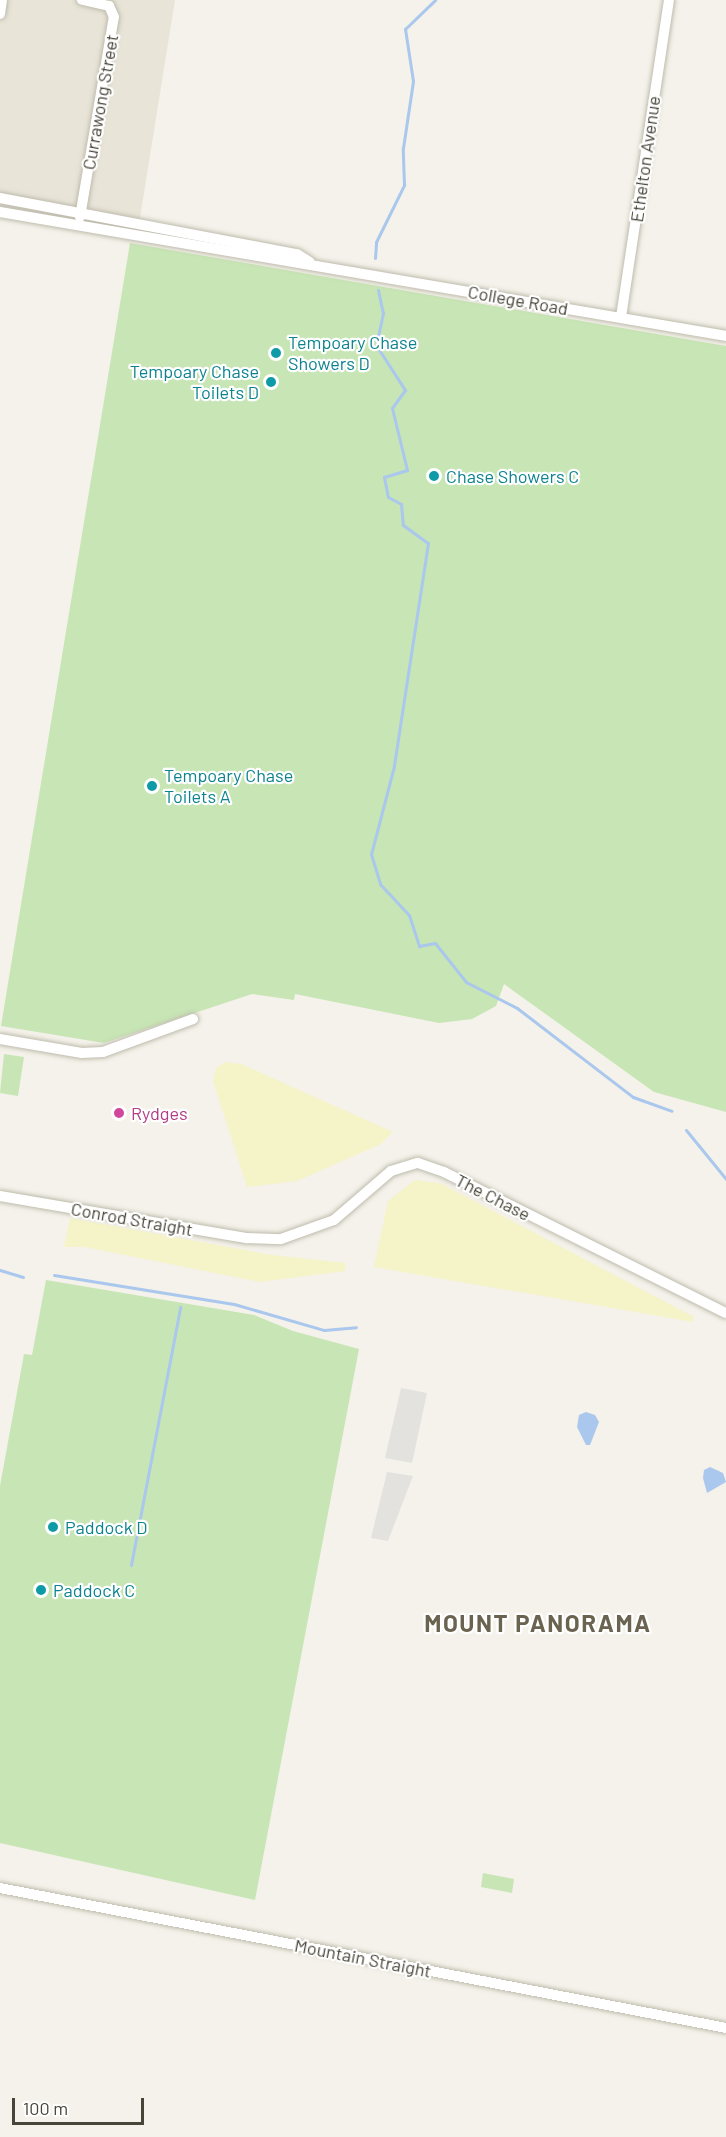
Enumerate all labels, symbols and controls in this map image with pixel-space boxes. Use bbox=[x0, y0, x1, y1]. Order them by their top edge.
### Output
street label: Currawong Street bbox=[77, 33, 123, 171]
street label: Ethelton Avenue bbox=[625, 94, 665, 224]
street label: College Road bbox=[466, 281, 570, 319]
place label: Tempoary Chase Showers D bbox=[288, 332, 417, 374]
marker: Tempoary Chase Showers D bbox=[269, 346, 283, 360]
place label: Tempoary Chase Toilets D bbox=[130, 361, 259, 404]
marker: Tempoary Chase Toilets D bbox=[264, 375, 278, 389]
place label: Chase Showers C bbox=[446, 465, 579, 487]
marker: Chase Showers C bbox=[427, 469, 441, 483]
place label: Tempoary Chase Toilets A bbox=[164, 765, 293, 808]
marker: Tempoary Chase Toilets A bbox=[145, 779, 159, 793]
place label: Rydges bbox=[131, 1102, 188, 1124]
marker: Rydges bbox=[112, 1106, 126, 1120]
street label: The Chase bbox=[452, 1169, 534, 1225]
street label: Conrod Straight bbox=[69, 1198, 195, 1240]
place label: Paddock D bbox=[65, 1516, 147, 1538]
marker: Paddock D bbox=[46, 1520, 60, 1534]
place label: Paddock C bbox=[53, 1579, 135, 1601]
marker: Paddock C bbox=[34, 1583, 48, 1597]
district label: MOUNT PANORAMA bbox=[424, 1609, 652, 1637]
street label: Mountain Straight bbox=[293, 1934, 433, 1982]
scale bar bbox=[15, 2086, 147, 2124]
text: 100 m bbox=[23, 2097, 68, 2119]

